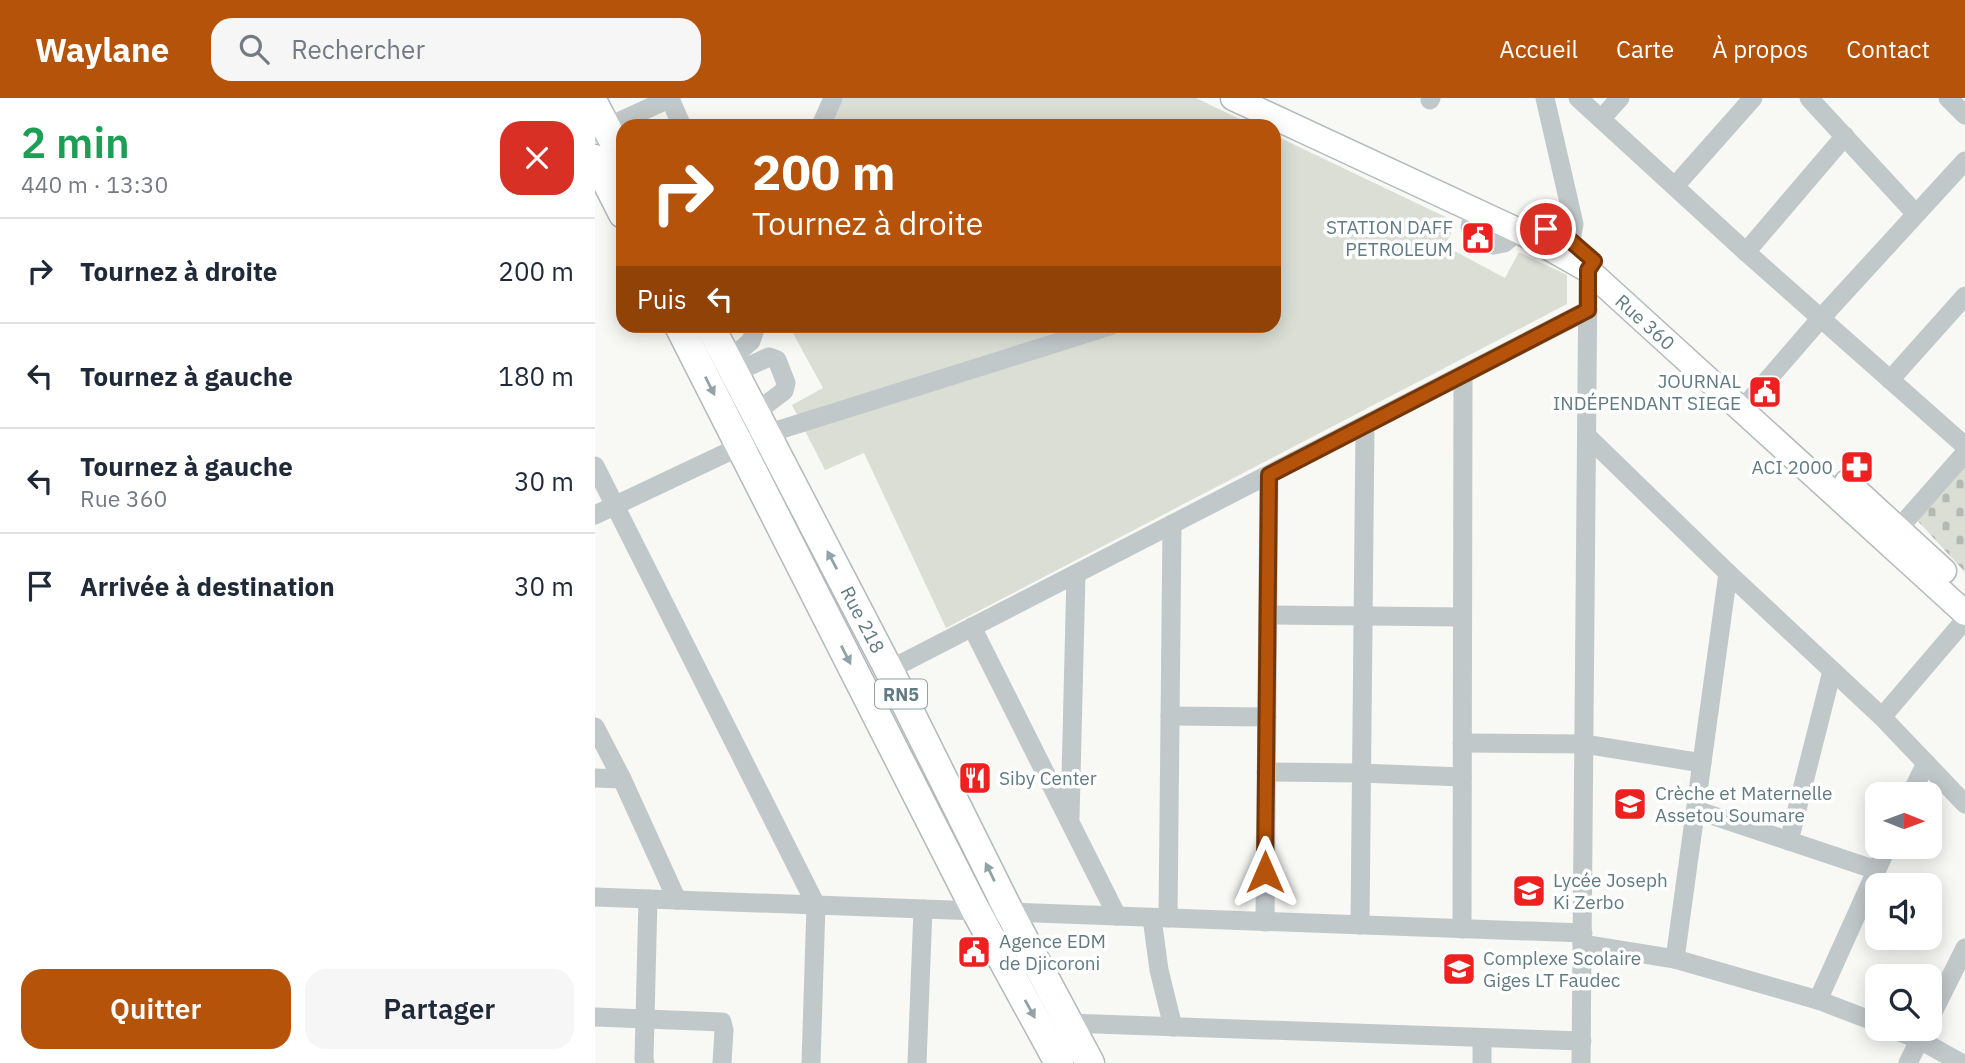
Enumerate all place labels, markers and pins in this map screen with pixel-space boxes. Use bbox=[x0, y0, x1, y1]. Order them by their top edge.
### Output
pin bbox=[1516, 199, 1576, 259]
place label: STATION DAFF PETROLEUM bbox=[1326, 215, 1453, 261]
public building icon: STATION DAFF PETROLEUM bbox=[1459, 219, 1497, 257]
place label: JOURNAL INDÉPENDANT SIEGE bbox=[1553, 369, 1741, 415]
public building icon: JOURNAL INDÉPENDANT SIEGE bbox=[1746, 373, 1784, 411]
pharmacy icon: ACI 2000 bbox=[1838, 448, 1876, 486]
place label: ACI 2000 bbox=[1752, 455, 1833, 479]
restaurant icon: Siby Center bbox=[956, 759, 994, 797]
place label: Siby Center bbox=[999, 766, 1097, 790]
place label: Crèche et Maternelle Assetou Soumare bbox=[1655, 781, 1832, 827]
school or university icon: Crèche et Maternelle Assetou Soumare bbox=[1611, 785, 1649, 823]
place label: Lycée Joseph Ki Zerbo bbox=[1553, 868, 1668, 914]
school or university icon: Lycée Joseph Ki Zerbo bbox=[1510, 872, 1548, 910]
place label: Agence EDM de Djicoroni bbox=[999, 929, 1106, 975]
public building icon: Agence EDM de Djicoroni bbox=[955, 933, 993, 971]
place label: Complexe Scolaire Giges LT Faudec bbox=[1483, 946, 1641, 992]
school or university icon: Complexe Scolaire Giges LT Faudec bbox=[1440, 950, 1478, 988]

